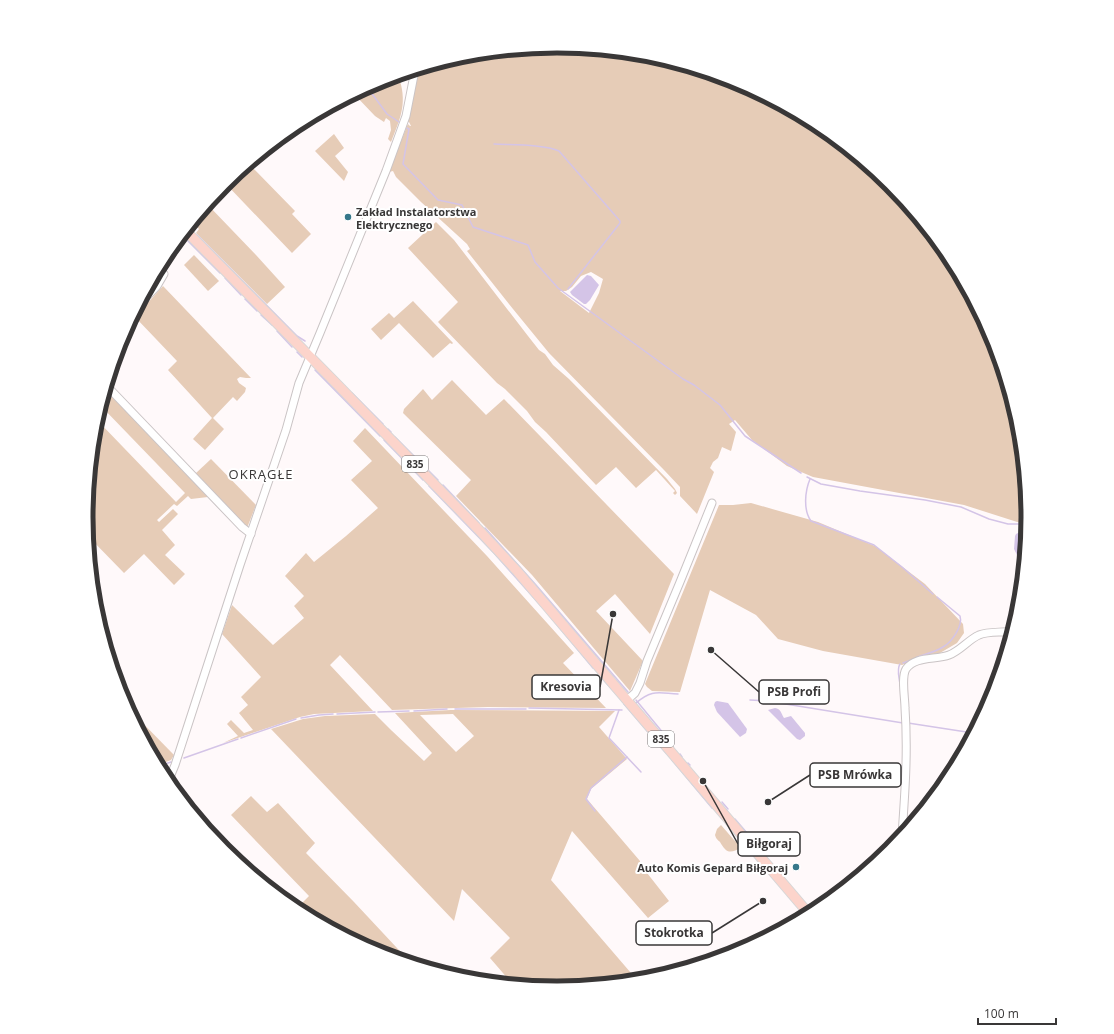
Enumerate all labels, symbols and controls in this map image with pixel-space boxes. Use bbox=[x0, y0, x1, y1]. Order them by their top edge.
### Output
place label: Zakład Instalatorstwa Elektrycznego bbox=[356, 204, 476, 232]
marker: Zakład Instalatorstwa Elektrycznego bbox=[343, 212, 353, 222]
road number: 835 bbox=[402, 456, 428, 472]
district label: OKRĄGŁE bbox=[229, 465, 293, 483]
callout: Kresovia bbox=[532, 675, 600, 699]
text: Kresovia bbox=[540, 678, 592, 695]
callout: PSB Profi bbox=[759, 680, 829, 704]
text: PSB Profi bbox=[767, 683, 821, 700]
road number: 835 bbox=[648, 731, 674, 747]
callout: PSB Mrówka bbox=[810, 763, 901, 787]
text: PSB Mrówka bbox=[818, 766, 892, 783]
callout: Biłgoraj bbox=[738, 832, 800, 856]
text: Biłgoraj bbox=[746, 835, 792, 852]
place label: Auto Komis Gepard Biłgoraj bbox=[637, 860, 788, 875]
marker: Auto Komis Gepard Biłgoraj bbox=[791, 862, 801, 872]
callout: Stokrotka bbox=[636, 921, 712, 945]
text: Stokrotka bbox=[644, 924, 704, 941]
scale bar bbox=[978, 1000, 1056, 1026]
text: 100 m bbox=[984, 1005, 1019, 1022]

